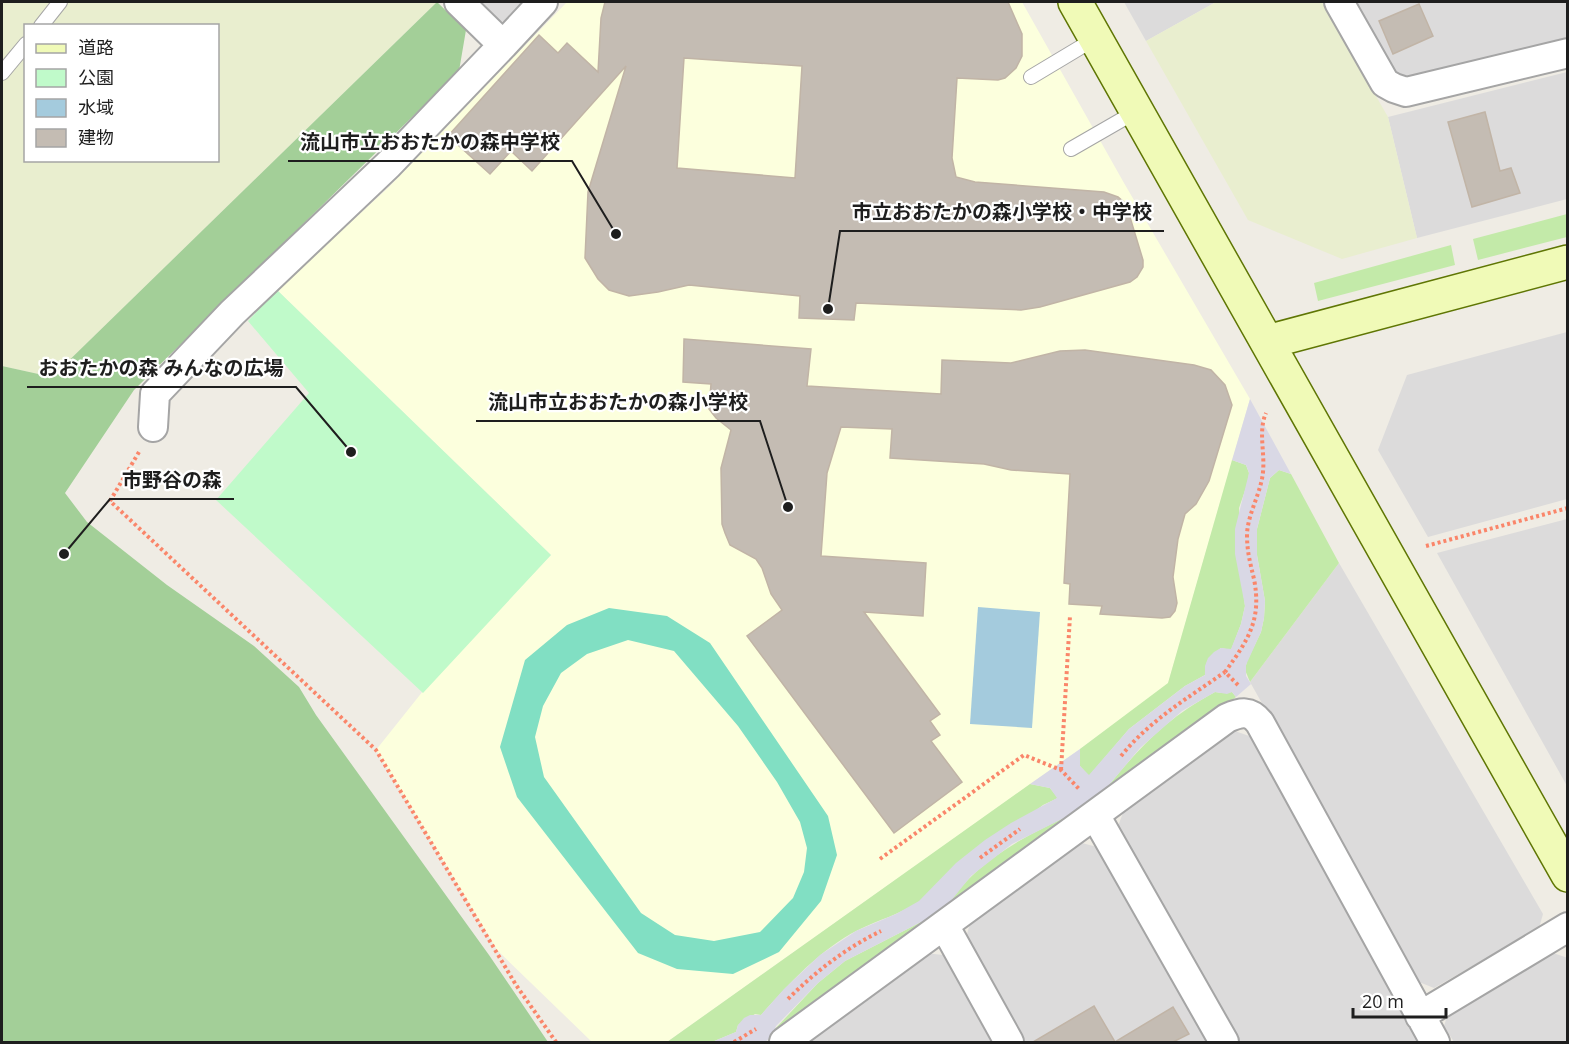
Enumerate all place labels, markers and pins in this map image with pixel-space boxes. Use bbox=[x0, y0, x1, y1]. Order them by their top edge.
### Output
callout: 流山市立おおたかの森中学校 bbox=[288, 123, 572, 161]
callout: 市立おおたかの森小学校・中学校 bbox=[840, 193, 1164, 231]
callout: おおたかの森 みんなの広場 bbox=[27, 349, 296, 387]
callout: 流山市立おおたかの森小学校 bbox=[476, 383, 760, 421]
callout: 市野谷の森 bbox=[110, 461, 234, 499]

